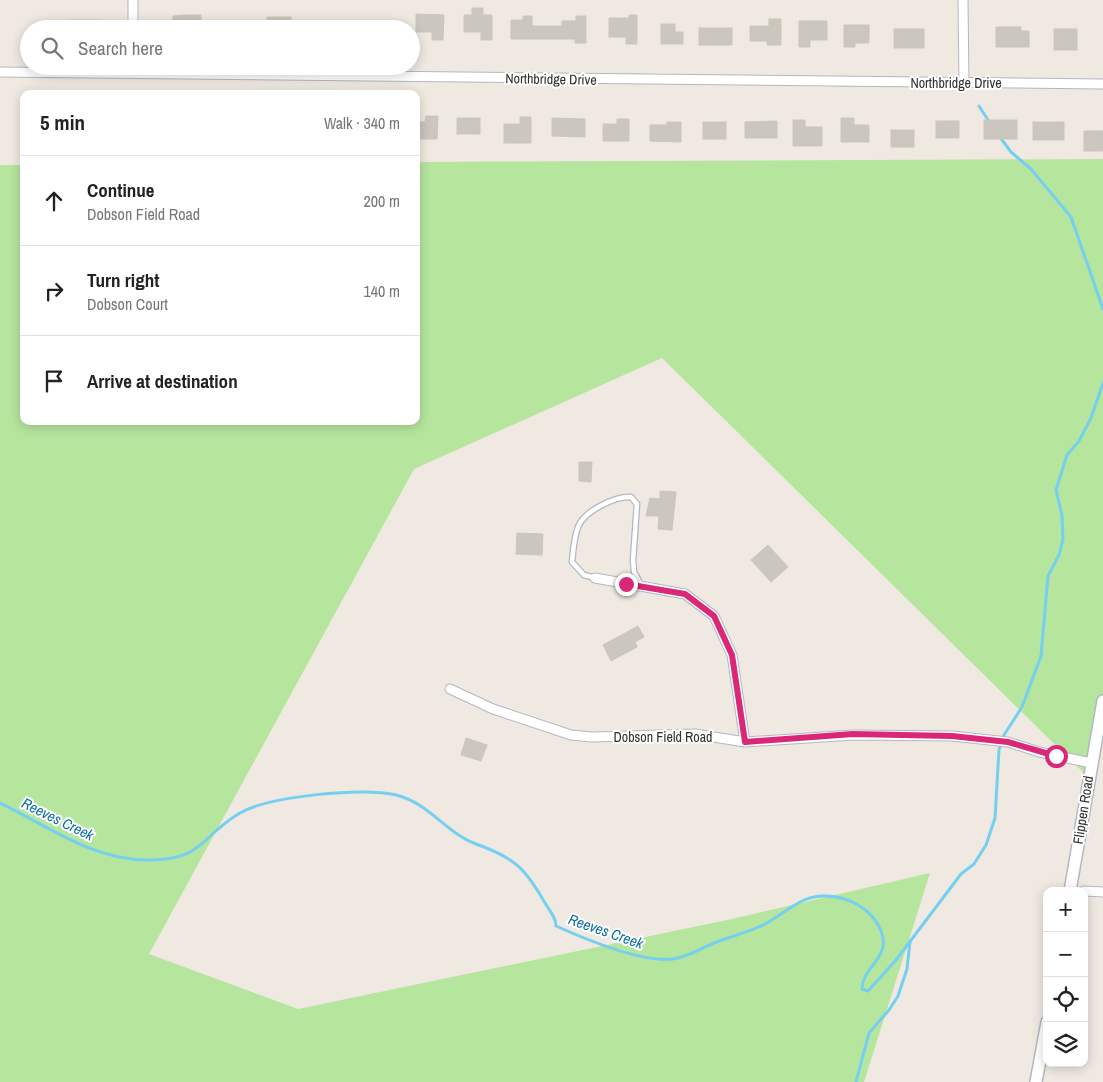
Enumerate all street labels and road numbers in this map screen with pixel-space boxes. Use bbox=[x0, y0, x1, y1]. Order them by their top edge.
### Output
street label: Northbridge Drive bbox=[505, 69, 597, 89]
street label: Northbridge Drive bbox=[910, 74, 1002, 92]
street label: Dobson Field Road bbox=[614, 728, 712, 746]
street label: Flippen Road bbox=[1069, 775, 1097, 845]

